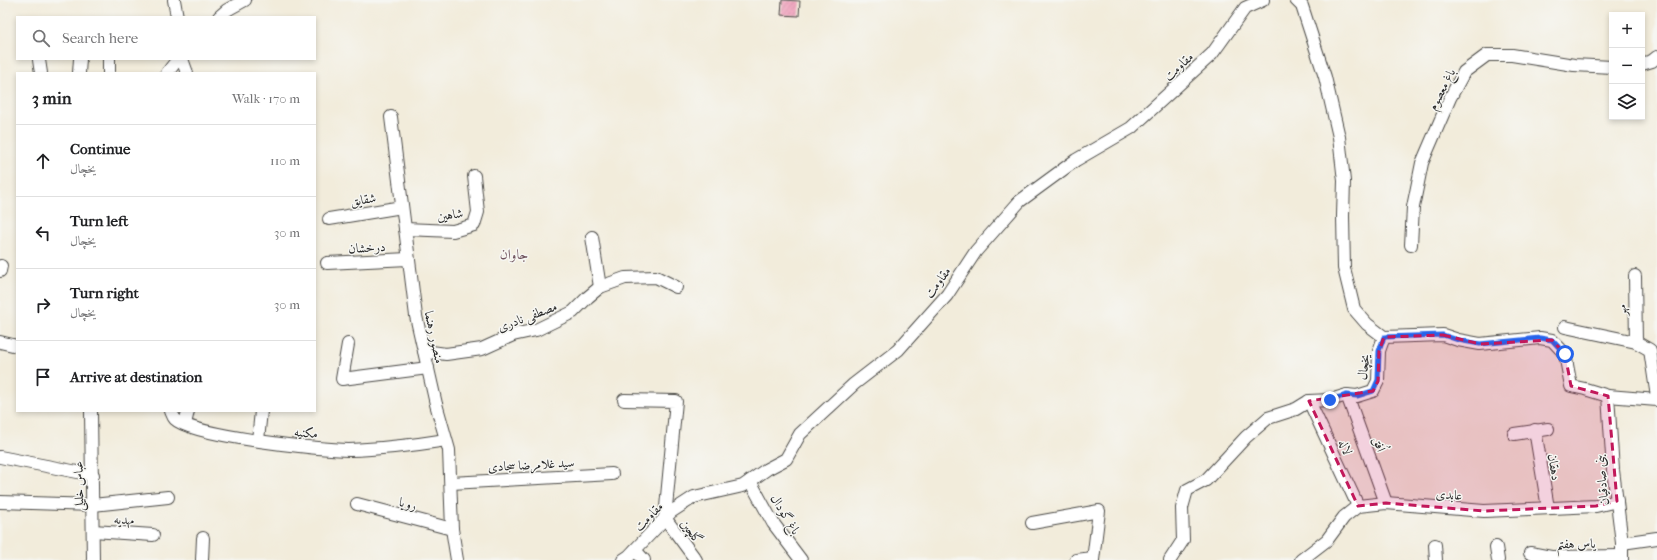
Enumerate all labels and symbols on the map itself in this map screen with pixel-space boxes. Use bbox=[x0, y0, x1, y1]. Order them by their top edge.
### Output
street label: مقاومت bbox=[1161, 49, 1196, 84]
street label: باغ معصوم bbox=[1425, 66, 1462, 114]
street label: شقایق bbox=[349, 190, 377, 210]
street label: شاهین bbox=[436, 205, 464, 224]
street label: درخشان bbox=[348, 239, 386, 257]
district label: جاوان bbox=[500, 246, 528, 263]
street label: مقاومت bbox=[921, 264, 954, 301]
street label: مصطفی نادری bbox=[495, 298, 560, 337]
street label: مهر bbox=[1614, 304, 1630, 318]
street label: منصور رهنما bbox=[421, 309, 447, 365]
route start bbox=[1556, 345, 1574, 363]
street label: یخچال bbox=[1354, 353, 1375, 381]
route end bbox=[1321, 391, 1339, 409]
street label: مکنیه bbox=[293, 424, 319, 441]
street label: اُفق bbox=[1369, 434, 1391, 454]
street label: لاله bbox=[1335, 437, 1356, 457]
street label: دهقان bbox=[1545, 453, 1564, 482]
street label: بنی صادقیان bbox=[1591, 454, 1613, 506]
street label: سید غلامرضا سجادی bbox=[487, 455, 575, 476]
street label: عباس خلیلی bbox=[71, 461, 89, 511]
street label: عابدی bbox=[1435, 486, 1463, 504]
street label: باغ گودال bbox=[764, 491, 804, 539]
street label: رویا bbox=[397, 494, 418, 514]
street label: مقاومت bbox=[631, 499, 666, 534]
street label: مهدیه bbox=[113, 511, 135, 529]
street label: گلچین bbox=[676, 516, 706, 548]
street label: یاس هفتم bbox=[1556, 536, 1597, 557]

